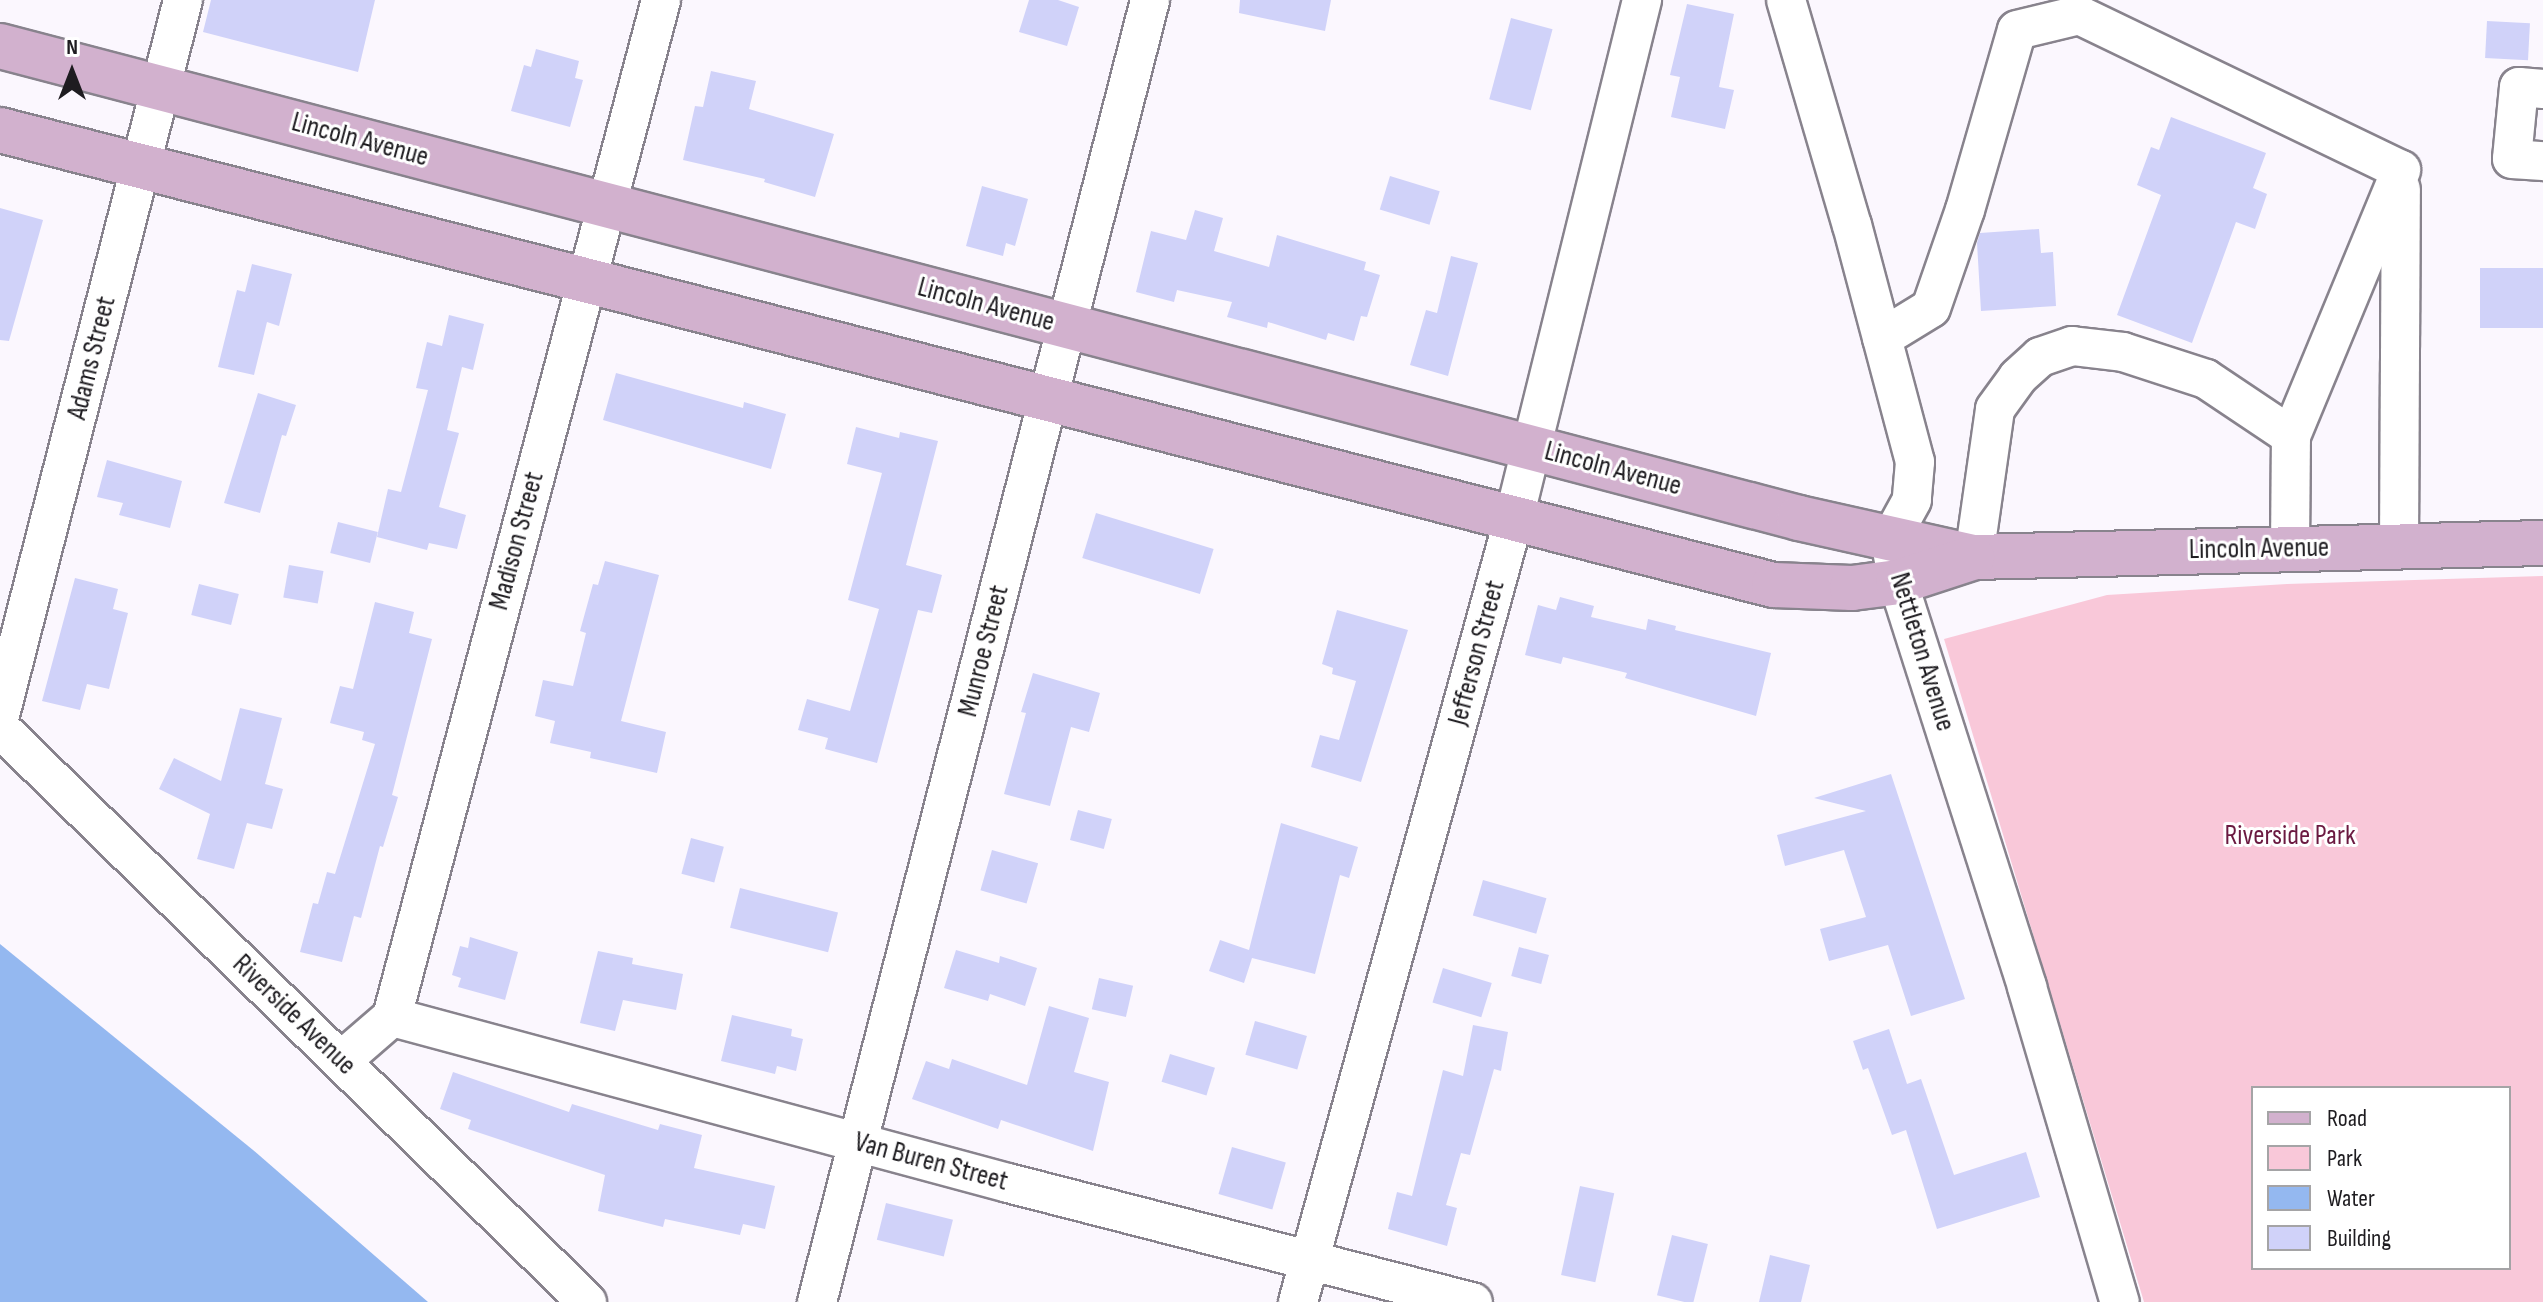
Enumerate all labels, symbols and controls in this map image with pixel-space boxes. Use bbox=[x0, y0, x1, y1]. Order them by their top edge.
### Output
north arrow bbox=[32, 32, 112, 112]
text: N bbox=[66, 34, 78, 61]
street label: Lincoln Avenue bbox=[288, 106, 432, 174]
street label: Lincoln Avenue bbox=[914, 271, 1058, 339]
street label: Adams Street bbox=[61, 293, 123, 423]
street label: Lincoln Avenue bbox=[1541, 435, 1685, 503]
street label: Madison Street bbox=[482, 468, 552, 614]
street label: Lincoln Avenue bbox=[2189, 531, 2329, 567]
street label: Nettleton Avenue bbox=[1882, 569, 1962, 735]
street label: Jefferson Street bbox=[1442, 577, 1512, 729]
street label: Munroe Street bbox=[951, 582, 1017, 720]
park label: Riverside Park bbox=[2224, 819, 2356, 853]
street label: Riverside Avenue bbox=[225, 948, 363, 1082]
legend bbox=[2251, 1086, 2511, 1270]
text: Road bbox=[2327, 1104, 2367, 1133]
street label: Van Buren Street bbox=[851, 1125, 1011, 1199]
text: Park bbox=[2327, 1144, 2362, 1173]
text: Water bbox=[2327, 1184, 2375, 1213]
text: Building bbox=[2327, 1224, 2391, 1253]

